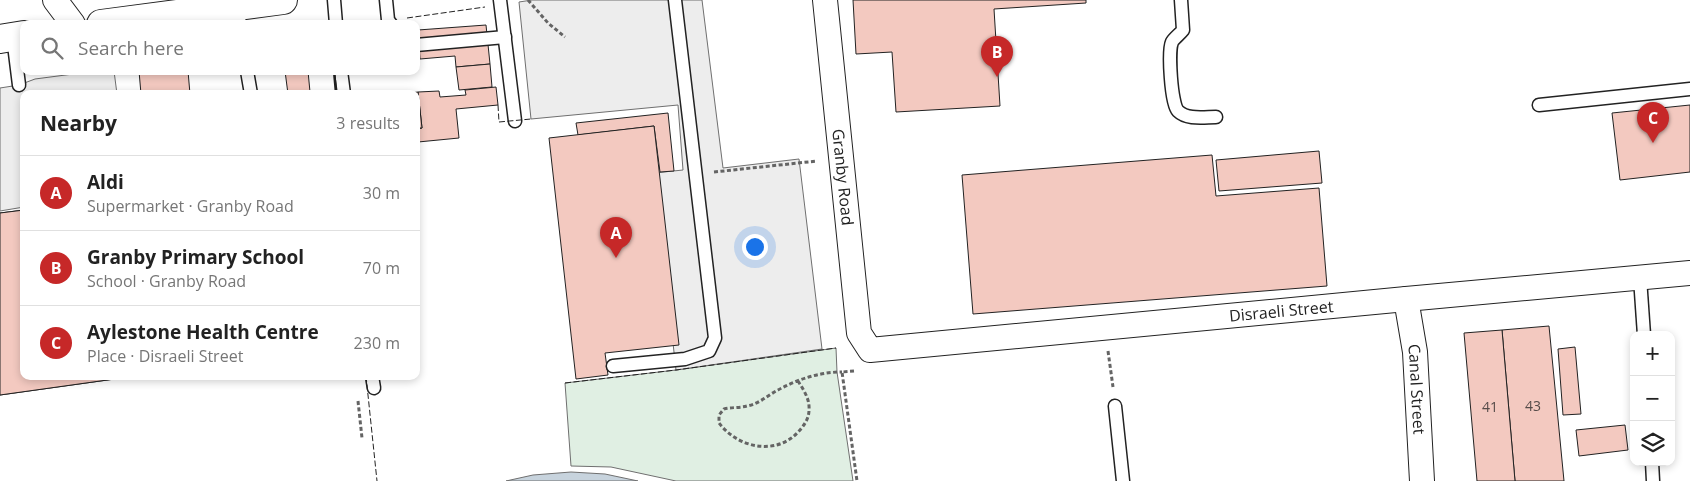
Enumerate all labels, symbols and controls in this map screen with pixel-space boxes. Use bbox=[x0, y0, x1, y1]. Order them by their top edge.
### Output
search box bbox=[20, 20, 420, 75]
icon: search bbox=[38, 34, 66, 62]
text: Search here bbox=[78, 35, 184, 61]
pin: B bbox=[981, 36, 1013, 77]
pin: C bbox=[1637, 102, 1669, 143]
text: Nearby bbox=[40, 109, 117, 137]
text: 3 results bbox=[336, 112, 400, 134]
street label: Granby Road bbox=[827, 128, 859, 226]
text: Aldi bbox=[87, 169, 124, 195]
text: A bbox=[50, 182, 62, 204]
text: 30 m bbox=[363, 182, 400, 204]
text: Supermarket · Granby Road bbox=[87, 195, 294, 217]
pin: A bbox=[600, 217, 632, 258]
your location bbox=[742, 234, 768, 260]
text: Granby Primary School bbox=[87, 244, 304, 270]
text: B bbox=[51, 257, 61, 279]
text: 70 m bbox=[363, 257, 400, 279]
text: School · Granby Road bbox=[87, 270, 246, 292]
street label: Disraeli Street bbox=[1228, 295, 1335, 327]
text: Aylestone Health Centre bbox=[87, 319, 319, 345]
map controls bbox=[1630, 331, 1675, 466]
button: + bbox=[1630, 331, 1675, 376]
text: C bbox=[51, 332, 61, 354]
text: 230 m bbox=[354, 332, 400, 354]
street label: Canal Street bbox=[1403, 342, 1430, 435]
text: Place · Disraeli Street bbox=[87, 345, 243, 367]
button: − bbox=[1630, 376, 1675, 421]
house number: 43 bbox=[1525, 396, 1541, 415]
house number: 41 bbox=[1482, 397, 1498, 416]
button: layers bbox=[1630, 421, 1675, 466]

